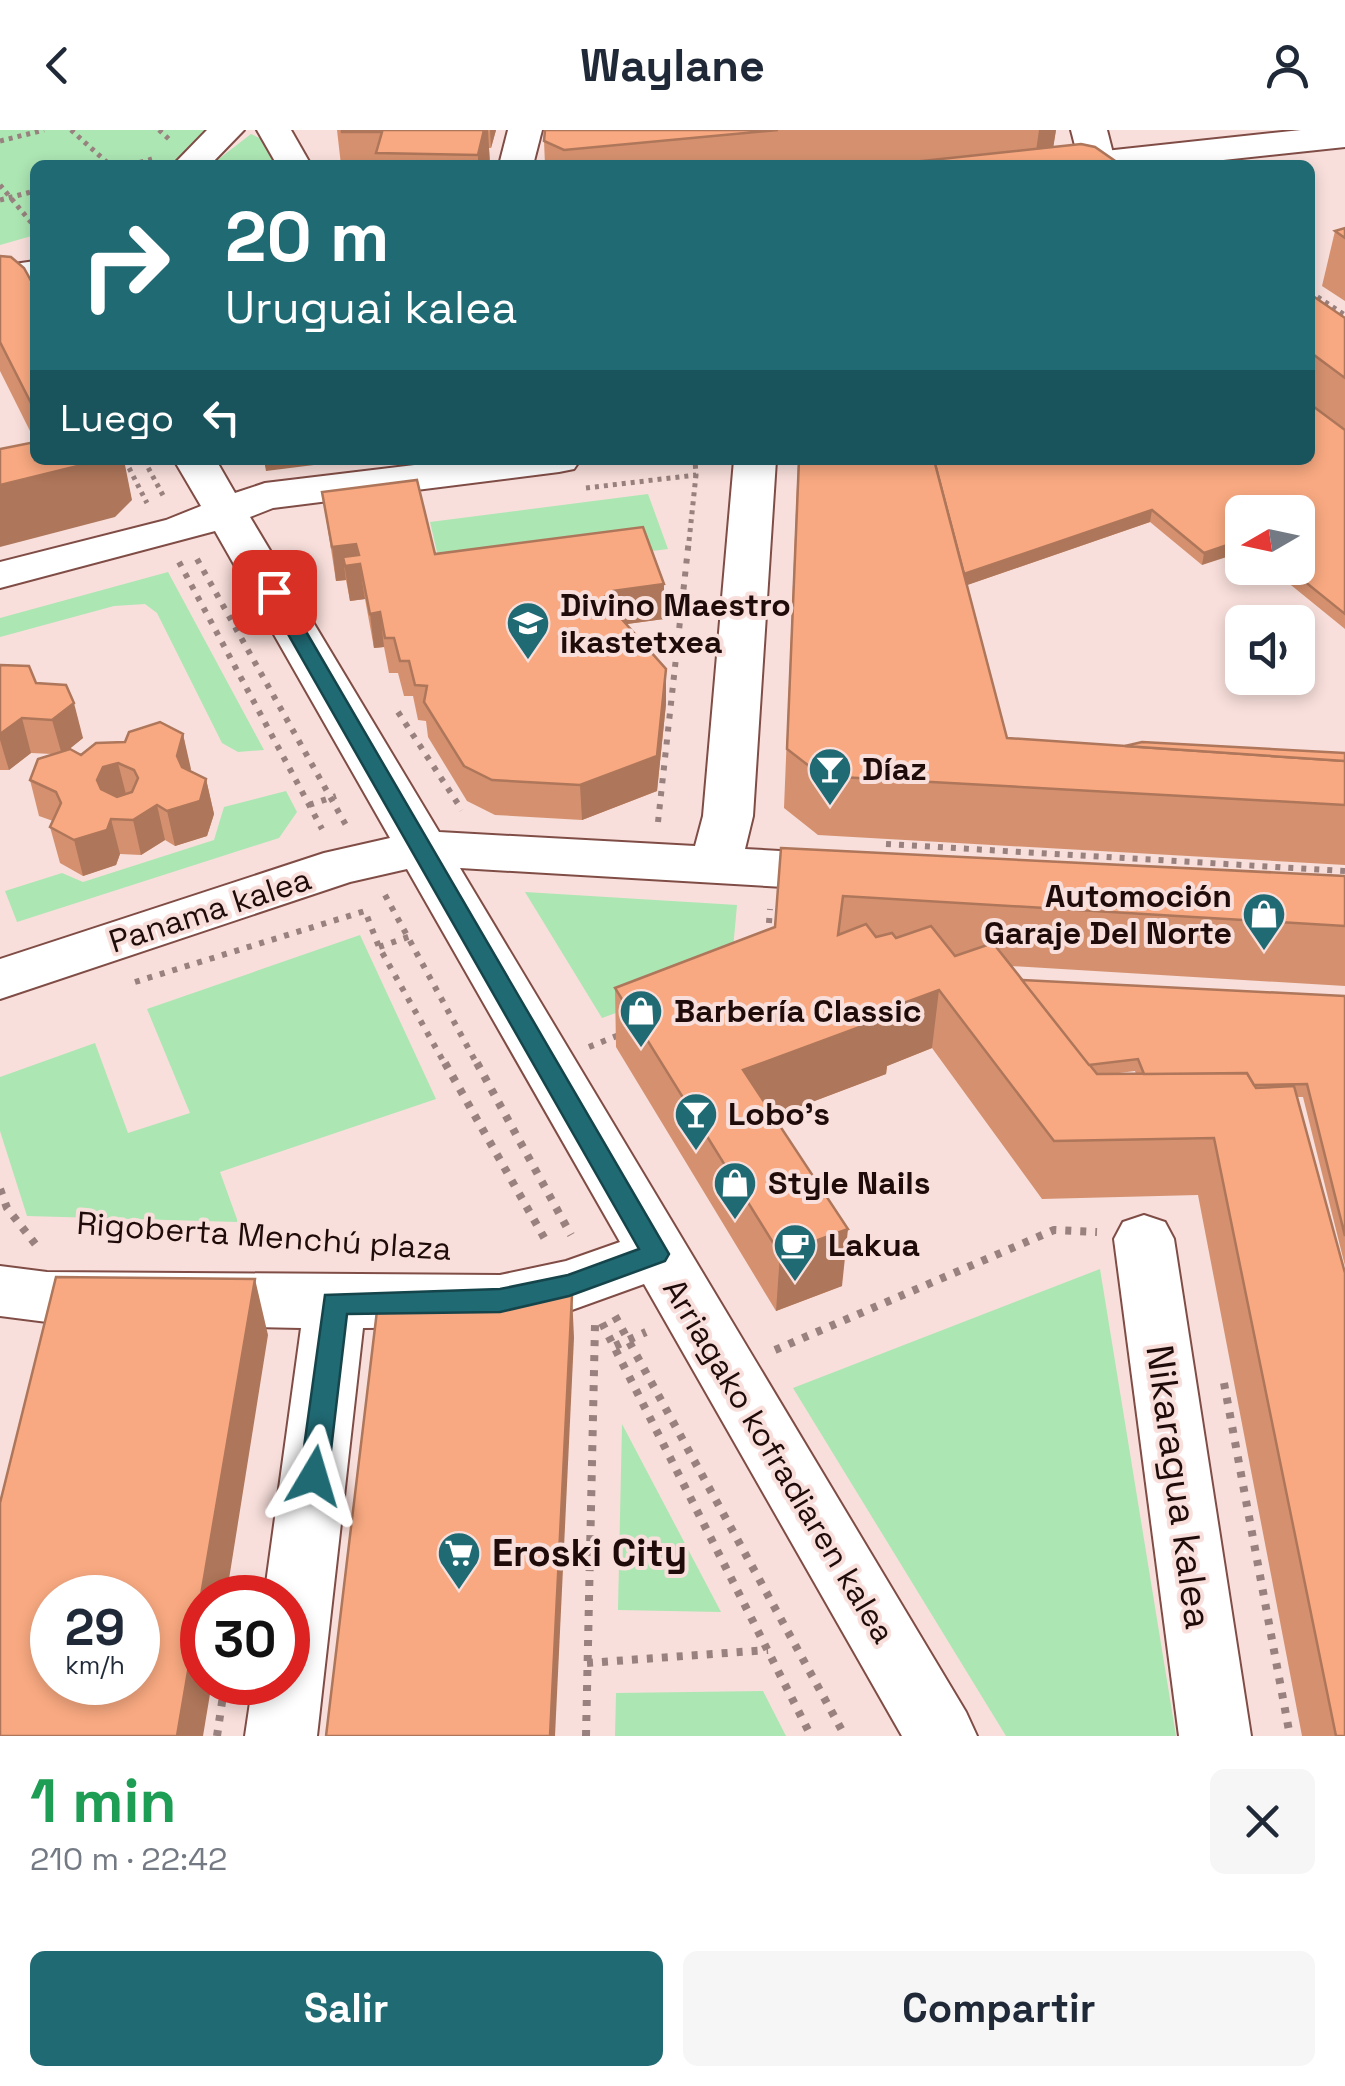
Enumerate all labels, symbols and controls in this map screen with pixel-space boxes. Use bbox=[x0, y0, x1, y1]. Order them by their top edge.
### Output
text: Waylane bbox=[580, 37, 765, 94]
icon: back bbox=[30, 38, 85, 93]
icon: person bbox=[1260, 38, 1315, 93]
text: 20 m bbox=[225, 192, 390, 281]
icon: right bbox=[60, 200, 190, 330]
text: Uruguai kalea bbox=[225, 279, 517, 336]
icon: left bbox=[194, 390, 249, 445]
text: Luego bbox=[60, 394, 174, 442]
north arrow bbox=[1225, 495, 1315, 585]
map controls bbox=[1225, 495, 1315, 695]
pin bbox=[232, 550, 317, 635]
icon: arrive bbox=[247, 565, 302, 620]
place label: Divino Maestro ikastetxea bbox=[560, 585, 791, 662]
school or university icon: Divino Maestro ikastetxea bbox=[505, 600, 551, 661]
button: sound bbox=[1225, 605, 1315, 695]
bar icon: Díaz bbox=[807, 746, 853, 807]
place label: Díaz bbox=[862, 749, 927, 789]
street label: Panama kalea bbox=[104, 859, 316, 961]
place label: Automoción Garaje Del Norte bbox=[984, 876, 1232, 953]
shop icon: Automoción Garaje Del Norte bbox=[1241, 891, 1287, 952]
shop icon: Barbería Classic bbox=[618, 988, 664, 1049]
place label: Barbería Classic bbox=[674, 991, 921, 1031]
bar icon: Lobo's bbox=[673, 1091, 719, 1152]
place label: Lobo's bbox=[728, 1094, 830, 1134]
shop icon: Style Nails bbox=[712, 1160, 758, 1221]
place label: Style Nails bbox=[768, 1163, 931, 1203]
street label: Rigoberta Menchú plaza bbox=[75, 1203, 453, 1269]
cafe icon: Lakua bbox=[772, 1222, 818, 1283]
place label: Lakua bbox=[828, 1225, 920, 1265]
street label: Arriagako kofradiaren kalea bbox=[654, 1271, 904, 1651]
street label: Nikaragua kalea bbox=[1135, 1342, 1223, 1632]
position arrow bbox=[262, 1424, 366, 1528]
place label: Eroski City bbox=[492, 1529, 687, 1577]
supermarket icon: Eroski City bbox=[436, 1530, 482, 1591]
speed limit sign: 30 bbox=[180, 1575, 310, 1705]
text: 29 bbox=[65, 1596, 125, 1660]
text: km/h bbox=[65, 1649, 125, 1681]
text: 1 min bbox=[30, 1763, 177, 1840]
button: close bbox=[1210, 1769, 1315, 1874]
text: 210 m · 22:42 bbox=[30, 1839, 227, 1879]
button: Salir bbox=[30, 1951, 663, 2066]
button: Compartir bbox=[683, 1951, 1315, 2066]

